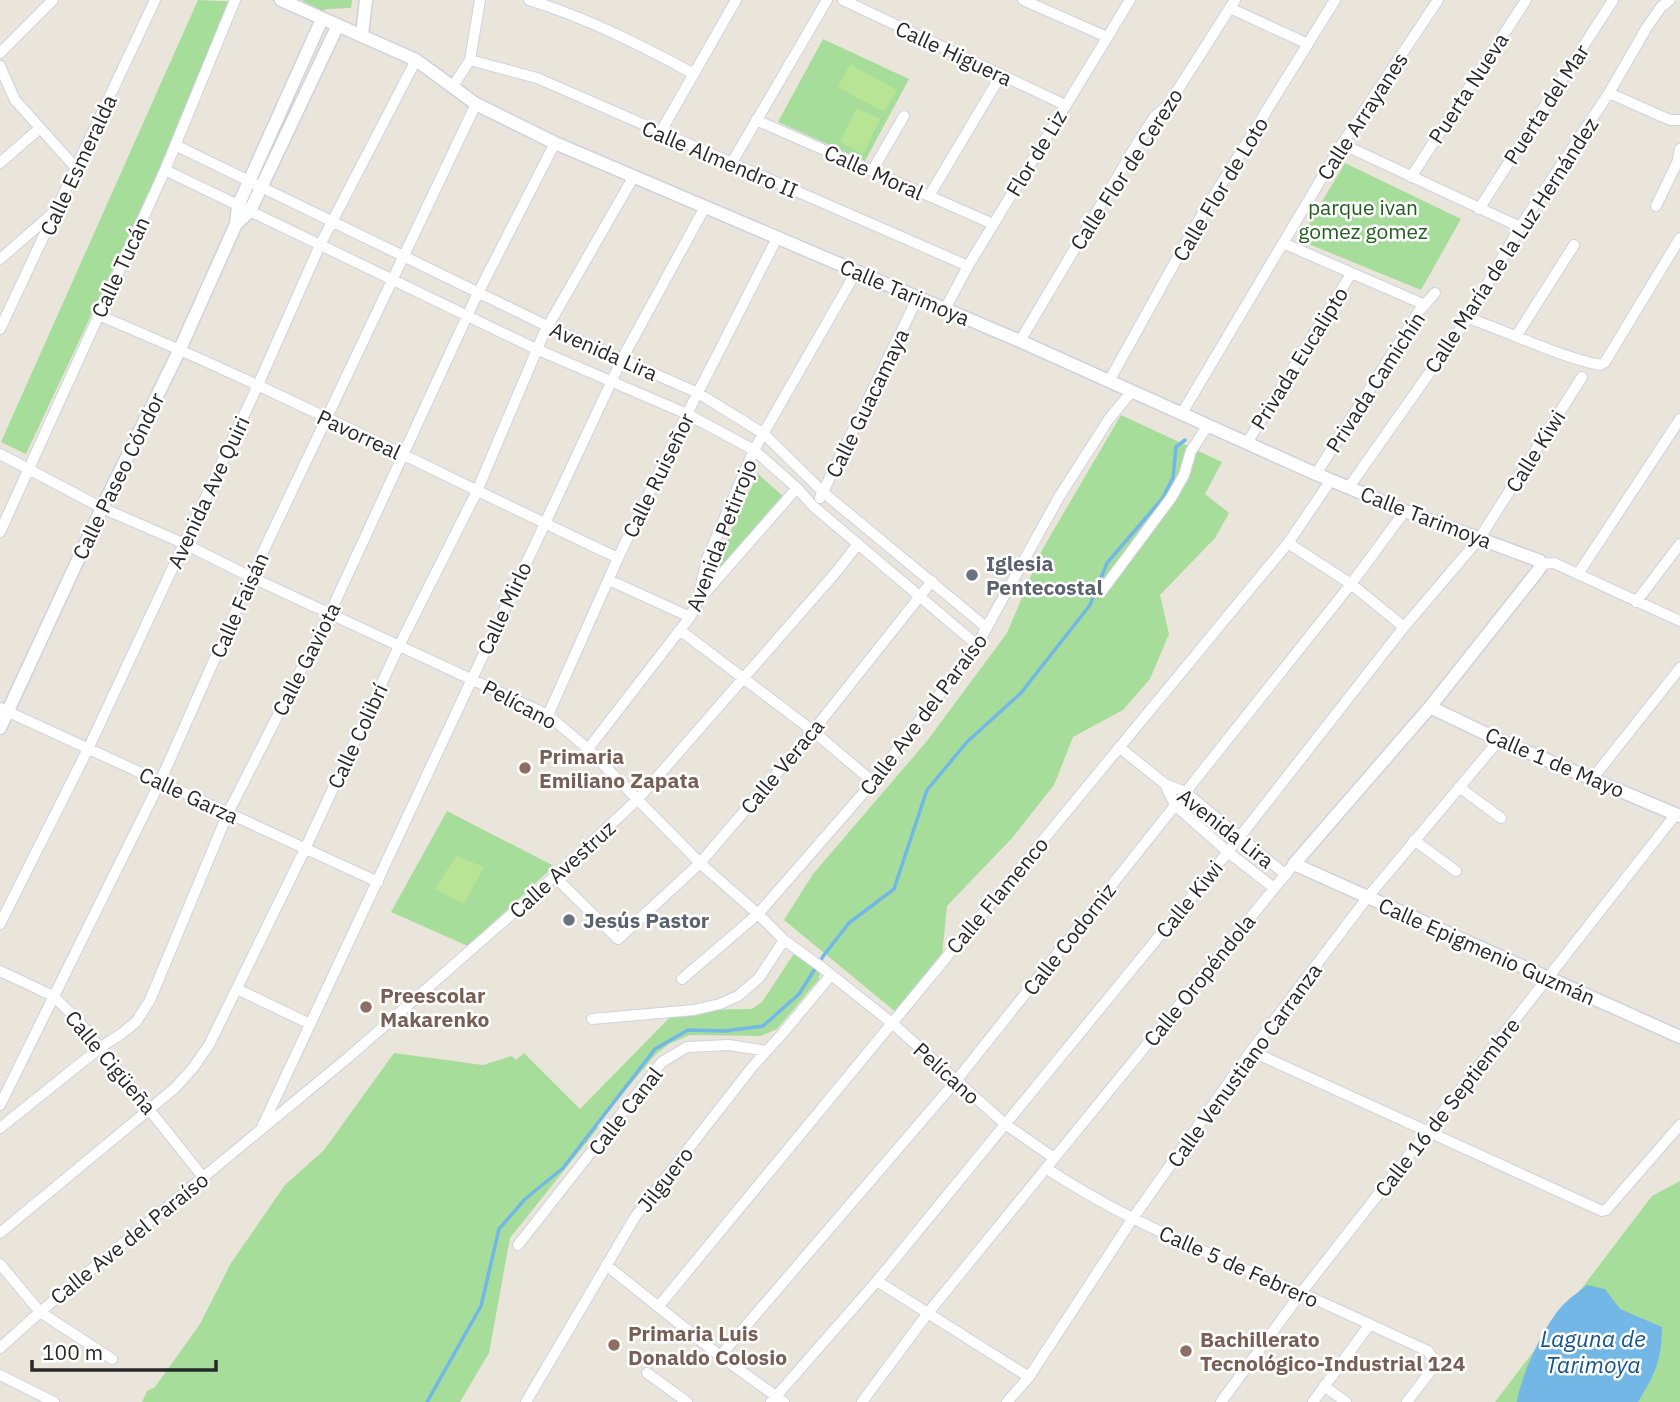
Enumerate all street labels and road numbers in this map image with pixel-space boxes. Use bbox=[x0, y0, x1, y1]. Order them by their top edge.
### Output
street label: Calle Higuera bbox=[891, 14, 1017, 92]
street label: Puerta Nueva bbox=[1422, 27, 1514, 149]
street label: Puerta del Mar bbox=[1497, 38, 1595, 169]
street label: Calle Arrayanes bbox=[1310, 47, 1414, 185]
street label: Calle Flor de Cerezo bbox=[1063, 83, 1189, 255]
street label: Calle Esmeralda bbox=[33, 90, 123, 240]
street label: Flor de Liz bbox=[999, 104, 1073, 201]
street label: Calle Flor de Loto bbox=[1166, 112, 1274, 266]
street label: Calle María de la Luz Hernández bbox=[1418, 112, 1604, 378]
street label: Calle Almendro II bbox=[638, 114, 802, 204]
street label: Calle Moral bbox=[820, 138, 928, 206]
street label: Calle Tucán bbox=[84, 212, 156, 322]
street label: Calle Tarimoya bbox=[836, 252, 974, 332]
street label: Privada Eucalipto bbox=[1244, 281, 1354, 435]
street label: Privada Camichín bbox=[1319, 306, 1431, 458]
street label: Avenida Lira bbox=[546, 315, 662, 387]
street label: Calle Guacamaya bbox=[819, 324, 915, 482]
street label: Calle Paseo Cóndor bbox=[65, 388, 171, 564]
street label: Pavorreal bbox=[313, 402, 406, 466]
street label: Calle Kiwi bbox=[1499, 405, 1571, 497]
street label: Calle Ruiseñor bbox=[616, 408, 700, 542]
street label: Avenida Ave Quiri bbox=[160, 411, 256, 573]
street label: Avenida Petirrojo bbox=[679, 455, 763, 615]
street label: Calle Tarimoya bbox=[1356, 479, 1496, 555]
street label: Calle Faisán bbox=[203, 548, 275, 662]
street label: Calle Mirlo bbox=[470, 557, 538, 659]
street label: Calle Gaviota bbox=[265, 598, 347, 720]
street label: Calle Ave del Paraíso bbox=[853, 627, 993, 801]
street label: Pelícano bbox=[478, 673, 562, 735]
street label: Calle Colibrí bbox=[320, 679, 394, 793]
street label: Calle Veraca bbox=[734, 712, 830, 820]
street label: Calle 1 de Mayo bbox=[1481, 720, 1629, 804]
street label: Calle Garza bbox=[135, 760, 243, 830]
street label: Avenida Lira bbox=[1172, 782, 1280, 874]
street label: Calle Avestruz bbox=[503, 814, 621, 924]
street label: Calle Flamenco bbox=[940, 831, 1054, 959]
street label: Calle Kiwi bbox=[1149, 854, 1229, 944]
street label: Calle Codorniz bbox=[1016, 877, 1122, 1001]
street label: Calle Epigmenio Guzmán bbox=[1374, 891, 1600, 1011]
street label: Calle Oropéndola bbox=[1137, 908, 1261, 1052]
street label: Calle Venustiano Carranza bbox=[1160, 957, 1328, 1173]
street label: Calle Cigüeña bbox=[59, 1004, 163, 1120]
street label: Calle 16 de Septiembre bbox=[1368, 1012, 1526, 1202]
street label: Pelícano bbox=[908, 1036, 986, 1110]
street label: Calle Canal bbox=[582, 1061, 669, 1161]
street label: Jilguero bbox=[631, 1141, 699, 1217]
street label: Calle Ave del Paraíso bbox=[44, 1165, 214, 1311]
street label: Calle 5 de Febrero bbox=[1155, 1218, 1323, 1314]

